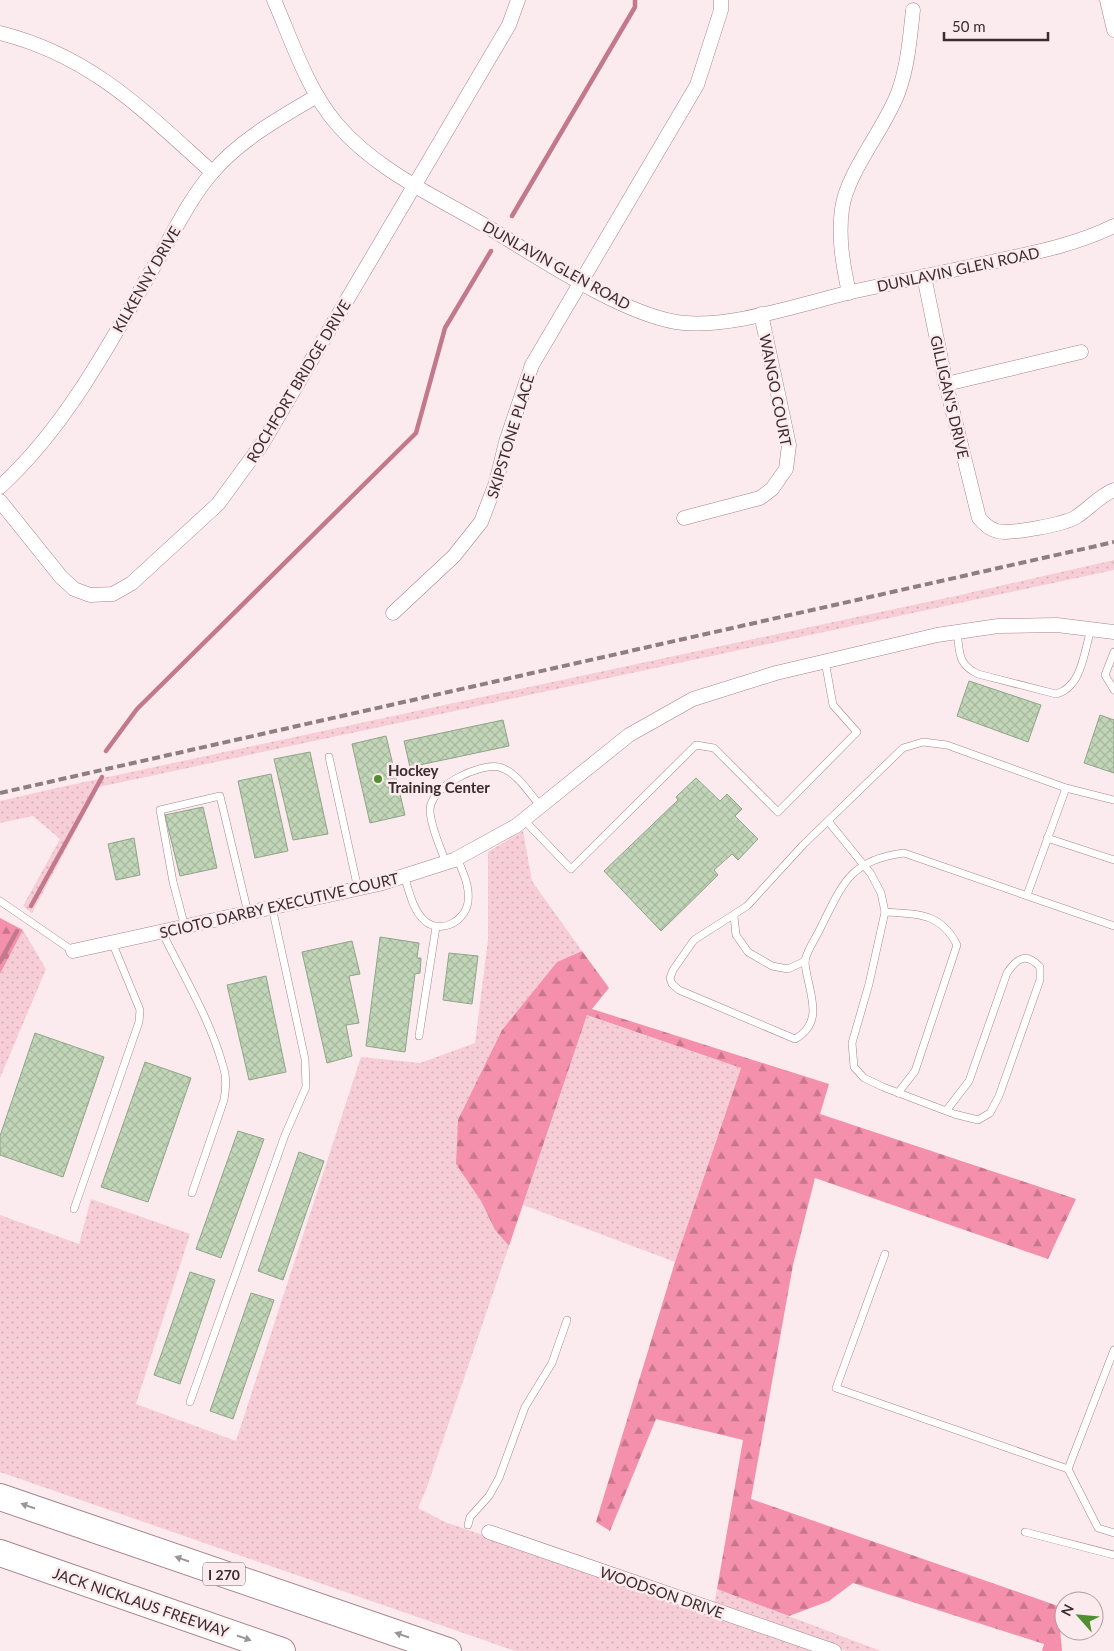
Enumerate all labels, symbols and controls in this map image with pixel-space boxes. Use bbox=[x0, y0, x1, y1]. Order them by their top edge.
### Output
scale bar bbox=[944, 10, 1048, 42]
text: 50 m bbox=[952, 17, 986, 35]
street label: DUNLAVIN GLEN ROAD bbox=[480, 217, 634, 313]
street label: KILKENNY DRIVE bbox=[108, 223, 184, 335]
street label: DUNLAVIN GLEN ROAD bbox=[875, 243, 1041, 295]
street label: ROCHFORT BRIDGE DRIVE bbox=[242, 296, 354, 466]
street label: WANGO COURT bbox=[756, 332, 796, 448]
street label: GILLIGAN'S DRIVE bbox=[927, 334, 973, 460]
street label: SKIPSTONE PLACE bbox=[483, 372, 537, 500]
place label: Hockey Training Center bbox=[388, 761, 490, 796]
marker: Hockey Training Center bbox=[372, 773, 384, 785]
street label: SCIOTO DARBY EXECUTIVE COURT bbox=[158, 869, 401, 941]
one-way arrow bbox=[21, 1502, 36, 1510]
one-way arrow bbox=[174, 1555, 189, 1563]
road number: I 270 bbox=[203, 1562, 245, 1586]
street label: WOODSON DRIVE bbox=[598, 1562, 726, 1622]
street label: JACK NICKLAUS FREEWAY bbox=[51, 1563, 232, 1641]
north arrow bbox=[1054, 1591, 1104, 1641]
text: N bbox=[1057, 1601, 1077, 1619]
one-way arrow bbox=[394, 1631, 409, 1639]
one-way arrow bbox=[237, 1635, 252, 1642]

